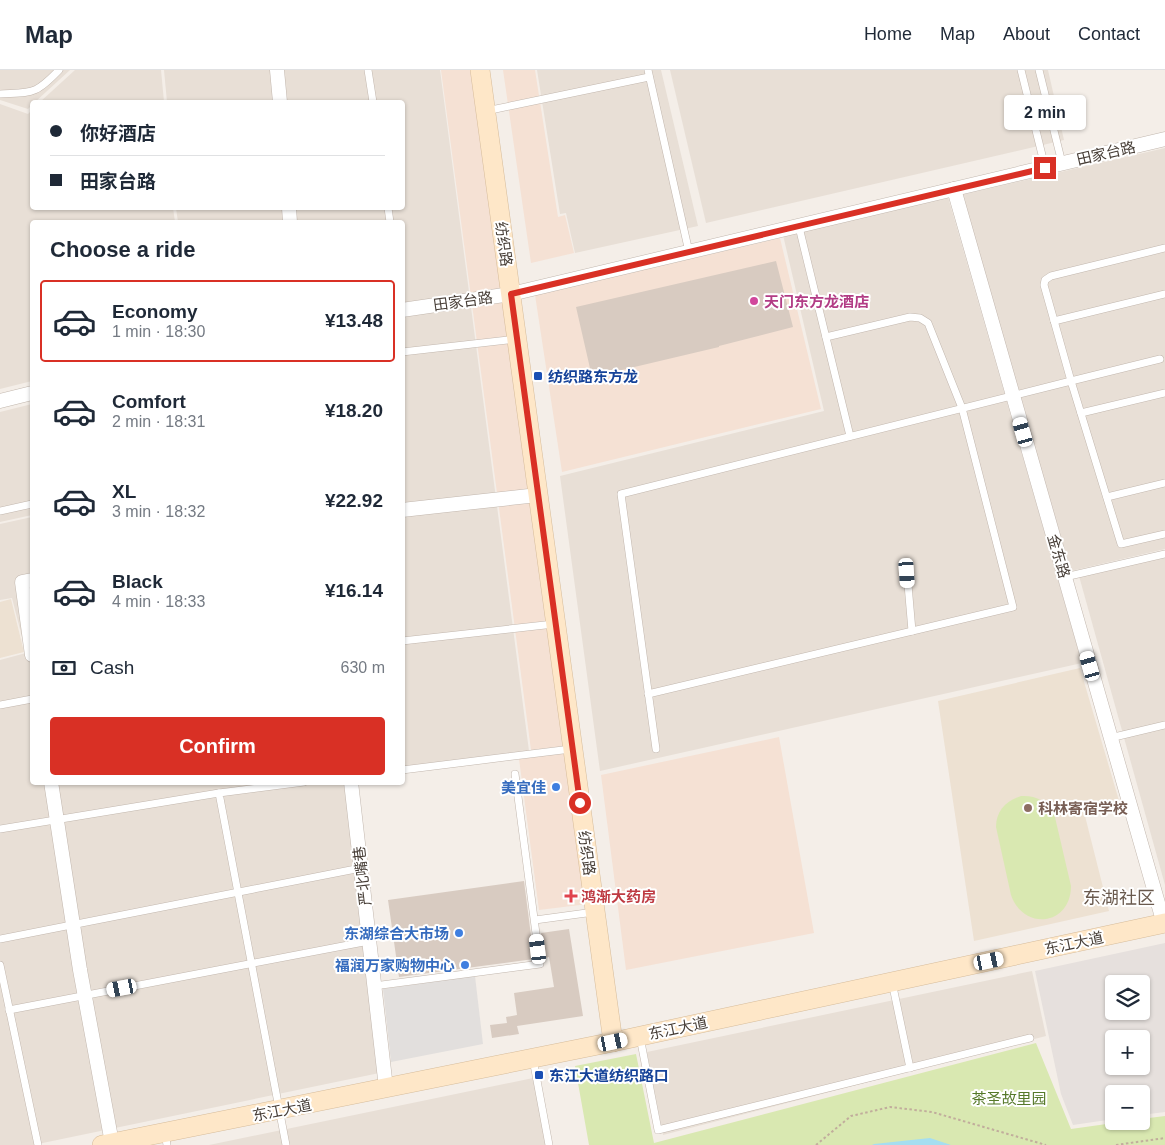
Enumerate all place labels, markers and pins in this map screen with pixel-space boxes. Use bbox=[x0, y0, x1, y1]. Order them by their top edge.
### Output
place label: 天门东方龙酒店 bbox=[764, 293, 869, 310]
marker: 天门东方龙酒店 bbox=[748, 295, 760, 307]
place label: 纺织路东方龙 bbox=[548, 368, 638, 385]
marker: 纺织路东方龙 bbox=[532, 370, 544, 382]
place label: 美宜佳 bbox=[501, 779, 546, 796]
marker: 美宜佳 bbox=[550, 781, 562, 793]
place label: 科林寄宿学校 bbox=[1038, 800, 1128, 817]
marker: 科林寄宿学校 bbox=[1022, 802, 1034, 814]
place label: 鸿渐大药房 bbox=[581, 888, 656, 905]
marker: 鸿渐大药房 bbox=[565, 890, 577, 902]
place label: 东湖综合大市场 bbox=[344, 925, 449, 942]
marker: 东湖综合大市场 bbox=[453, 927, 465, 939]
place label: 福润万家购物中心 bbox=[335, 957, 455, 974]
marker: 福润万家购物中心 bbox=[459, 959, 471, 971]
place label: 东江大道纺织路口 bbox=[549, 1067, 669, 1084]
marker: 东江大道纺织路口 bbox=[533, 1069, 545, 1081]

